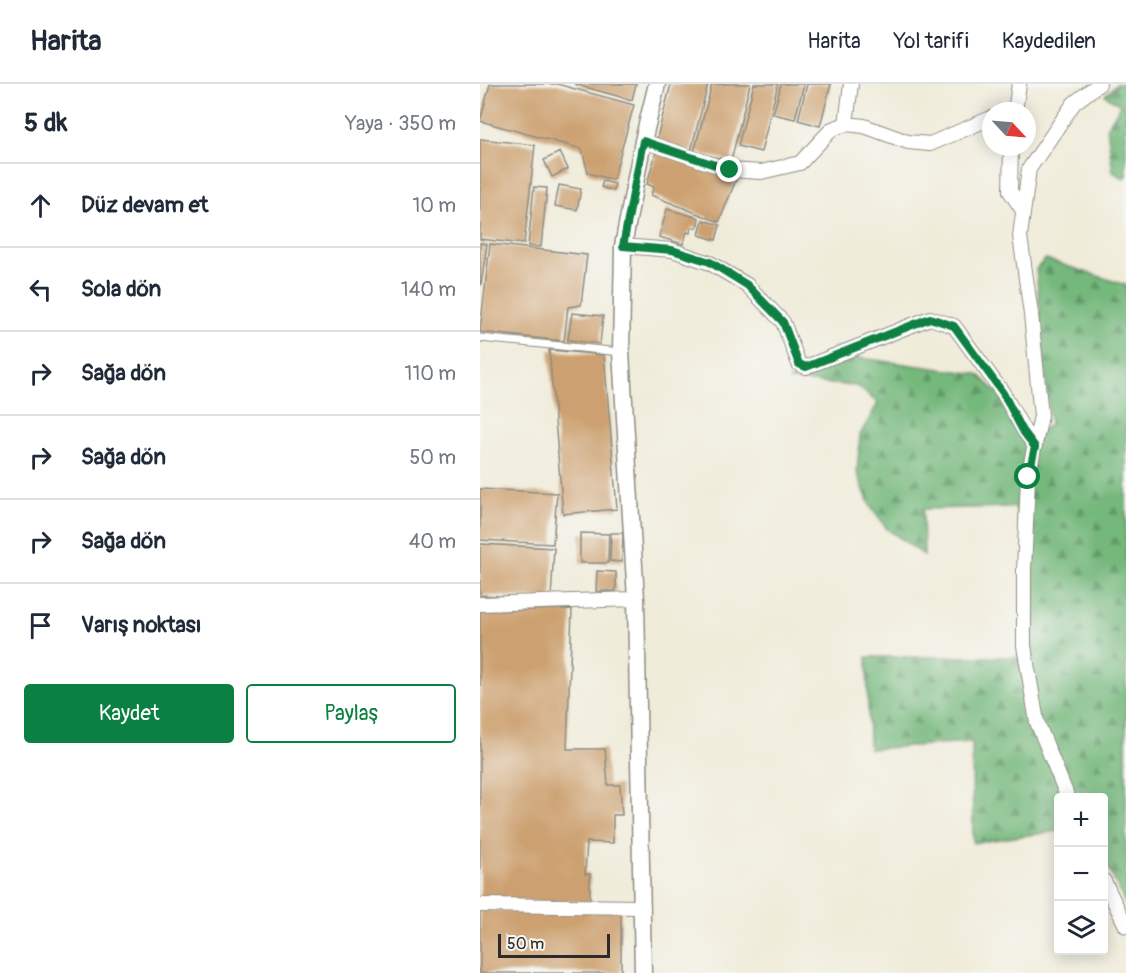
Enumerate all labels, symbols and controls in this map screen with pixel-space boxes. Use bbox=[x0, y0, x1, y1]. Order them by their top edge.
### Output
text: Harita bbox=[30, 24, 101, 59]
text: Harita bbox=[807, 28, 861, 55]
text: Yol tarifi bbox=[894, 28, 969, 55]
text: Kaydedilen bbox=[1002, 28, 1096, 55]
north arrow bbox=[982, 102, 1036, 156]
text: 5 dk bbox=[24, 107, 67, 139]
text: Yaya · 350 m bbox=[345, 111, 456, 136]
route end bbox=[716, 156, 742, 182]
icon: ahead bbox=[24, 189, 57, 222]
text: Düz devam et bbox=[81, 191, 208, 219]
text: 10 m bbox=[412, 193, 456, 218]
icon: left bbox=[24, 273, 57, 306]
text: Sola dön bbox=[81, 275, 161, 303]
text: 140 m bbox=[401, 277, 456, 302]
icon: right bbox=[24, 357, 57, 390]
text: Sağa dön bbox=[81, 359, 166, 387]
text: 110 m bbox=[405, 361, 456, 386]
icon: right bbox=[24, 441, 57, 474]
text: Sağa dön bbox=[81, 443, 166, 471]
text: 50 m bbox=[409, 445, 456, 470]
route start bbox=[1014, 463, 1040, 489]
icon: right bbox=[24, 525, 57, 558]
text: Sağa dön bbox=[81, 527, 166, 555]
text: 40 m bbox=[409, 529, 456, 554]
icon: arrive bbox=[24, 609, 57, 642]
text: Varış noktası bbox=[81, 611, 202, 639]
button: Kaydet bbox=[24, 684, 234, 743]
button: Paylaş bbox=[246, 684, 456, 743]
map controls bbox=[1054, 793, 1108, 955]
button: + bbox=[1054, 793, 1108, 847]
button: − bbox=[1054, 847, 1108, 901]
button: layers bbox=[1054, 901, 1108, 955]
scale bar bbox=[498, 931, 610, 958]
text: 50 m bbox=[507, 934, 544, 954]

